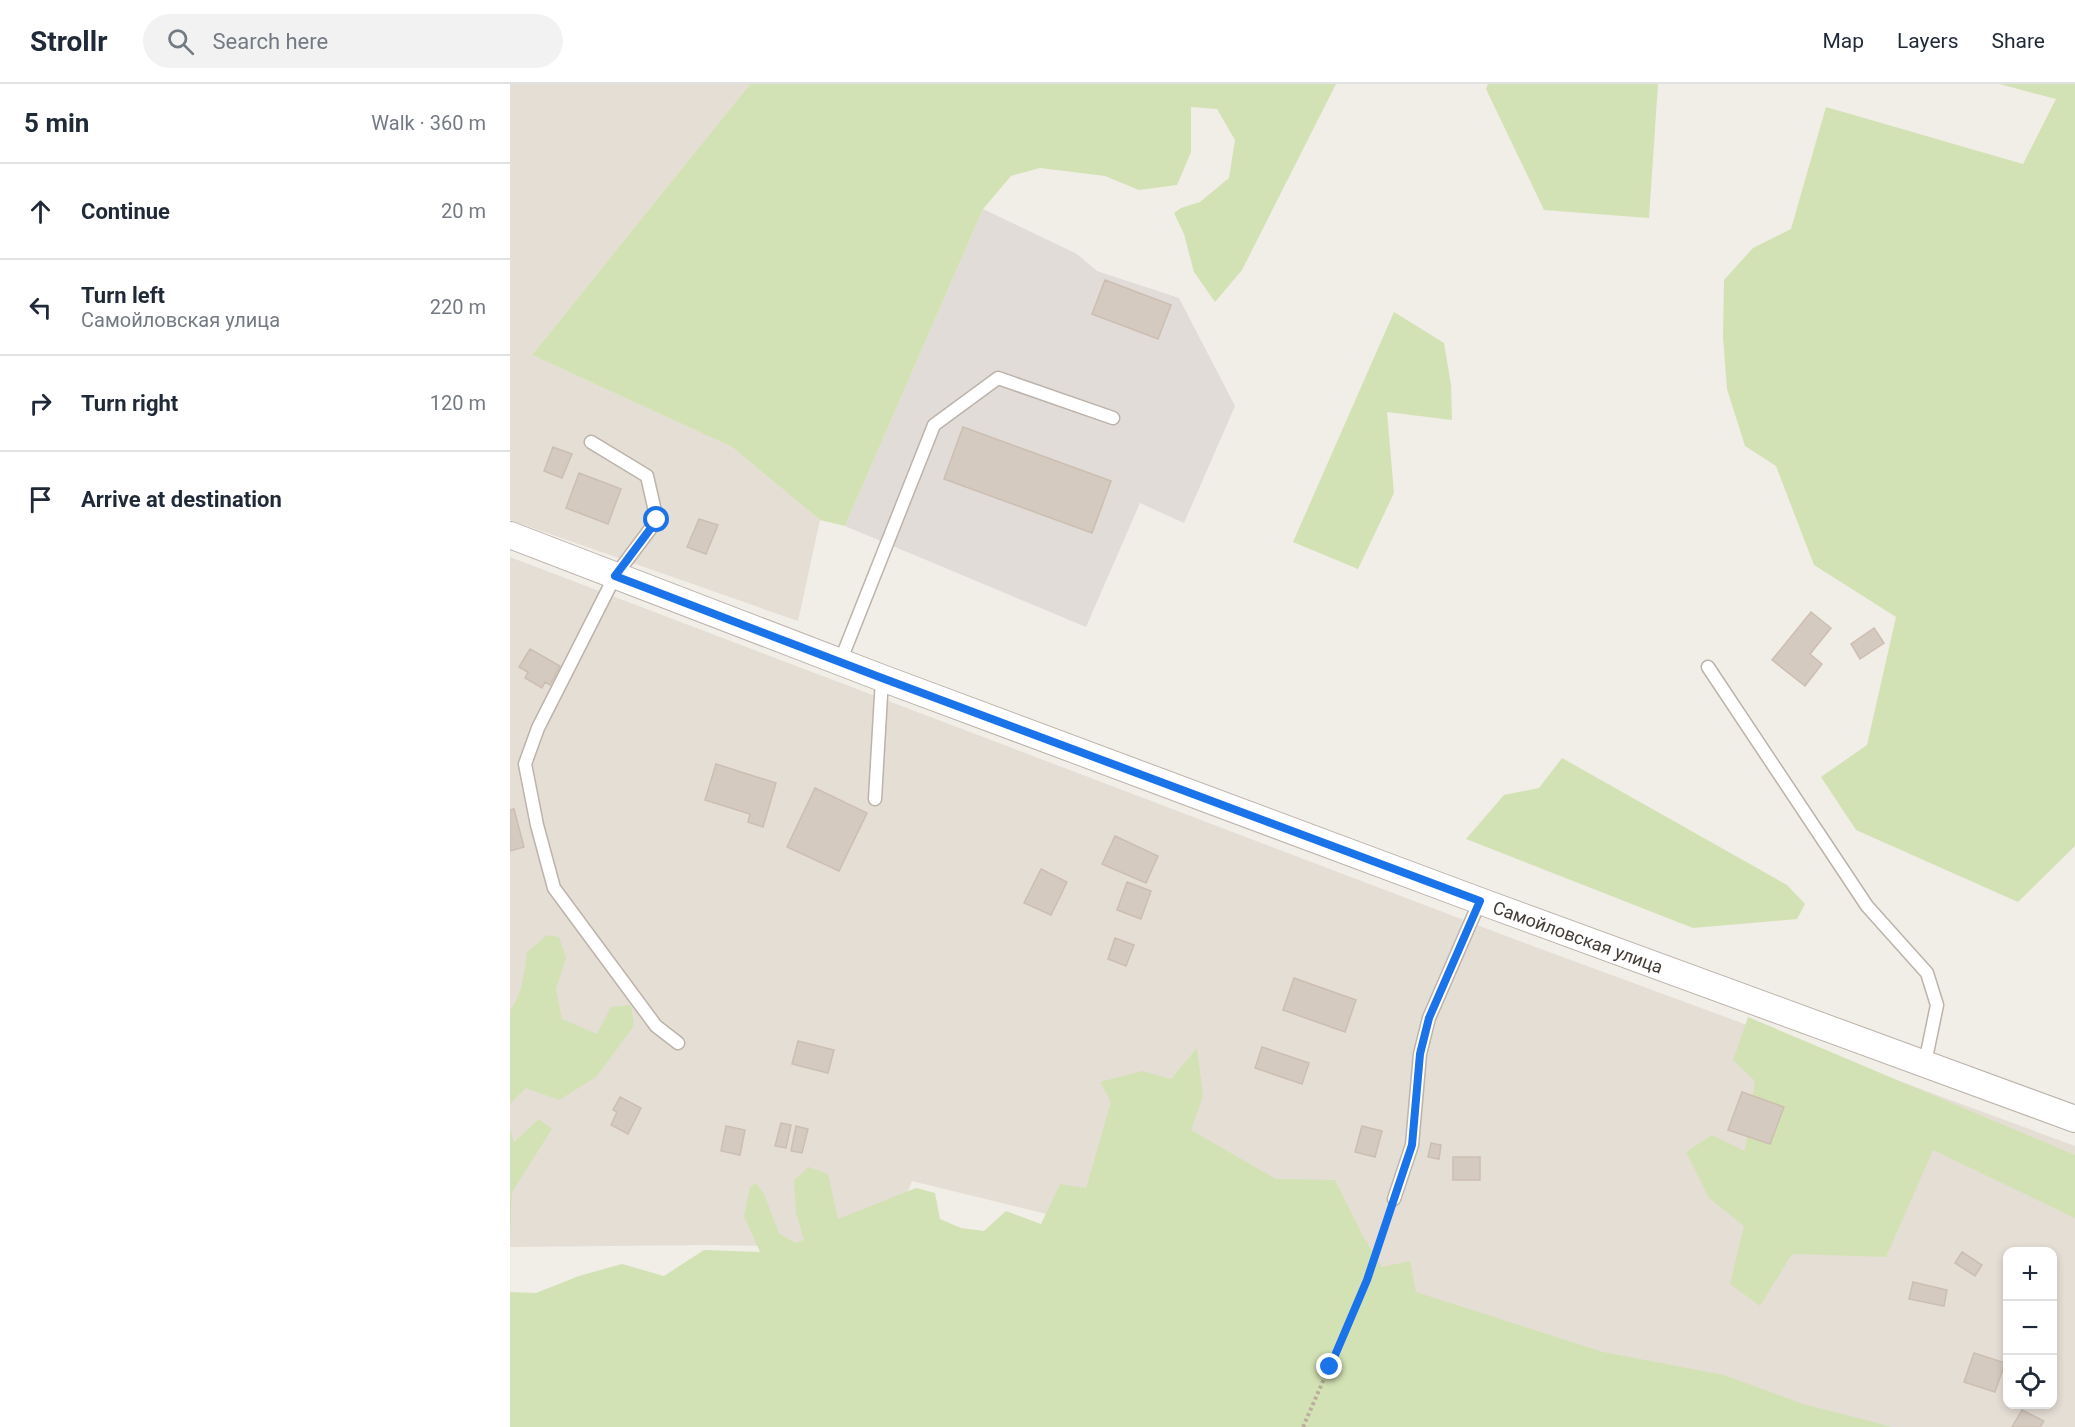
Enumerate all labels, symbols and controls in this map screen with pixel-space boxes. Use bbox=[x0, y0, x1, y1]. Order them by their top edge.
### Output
search box bbox=[143, 14, 563, 68]
text: Strollr bbox=[30, 25, 107, 58]
icon: search bbox=[164, 25, 197, 58]
text: Search here bbox=[212, 29, 328, 54]
text: Map bbox=[1822, 29, 1864, 53]
text: Layers bbox=[1897, 29, 1958, 53]
text: Share bbox=[1991, 29, 2045, 53]
text: 5 min bbox=[24, 108, 89, 138]
text: Walk · 360 m bbox=[371, 111, 486, 135]
icon: ahead bbox=[24, 195, 57, 228]
text: Continue bbox=[81, 199, 170, 224]
text: 20 m bbox=[441, 199, 486, 223]
text: Turn left bbox=[81, 283, 165, 308]
icon: left bbox=[24, 291, 57, 324]
text: 220 m bbox=[430, 295, 486, 319]
text: Самойловская улица bbox=[81, 308, 280, 332]
icon: right bbox=[24, 387, 57, 420]
text: Turn right bbox=[81, 391, 178, 416]
text: 120 m bbox=[430, 391, 486, 415]
icon: arrive bbox=[24, 483, 57, 516]
text: Arrive at destination bbox=[81, 487, 282, 512]
route start bbox=[643, 506, 669, 532]
street label: Самойловская улица bbox=[1490, 896, 1666, 978]
map controls bbox=[2003, 1247, 2057, 1409]
button: + bbox=[2003, 1247, 2057, 1301]
button: − bbox=[2003, 1301, 2057, 1355]
route end bbox=[1316, 1353, 1342, 1379]
button: locate bbox=[2003, 1355, 2057, 1409]

